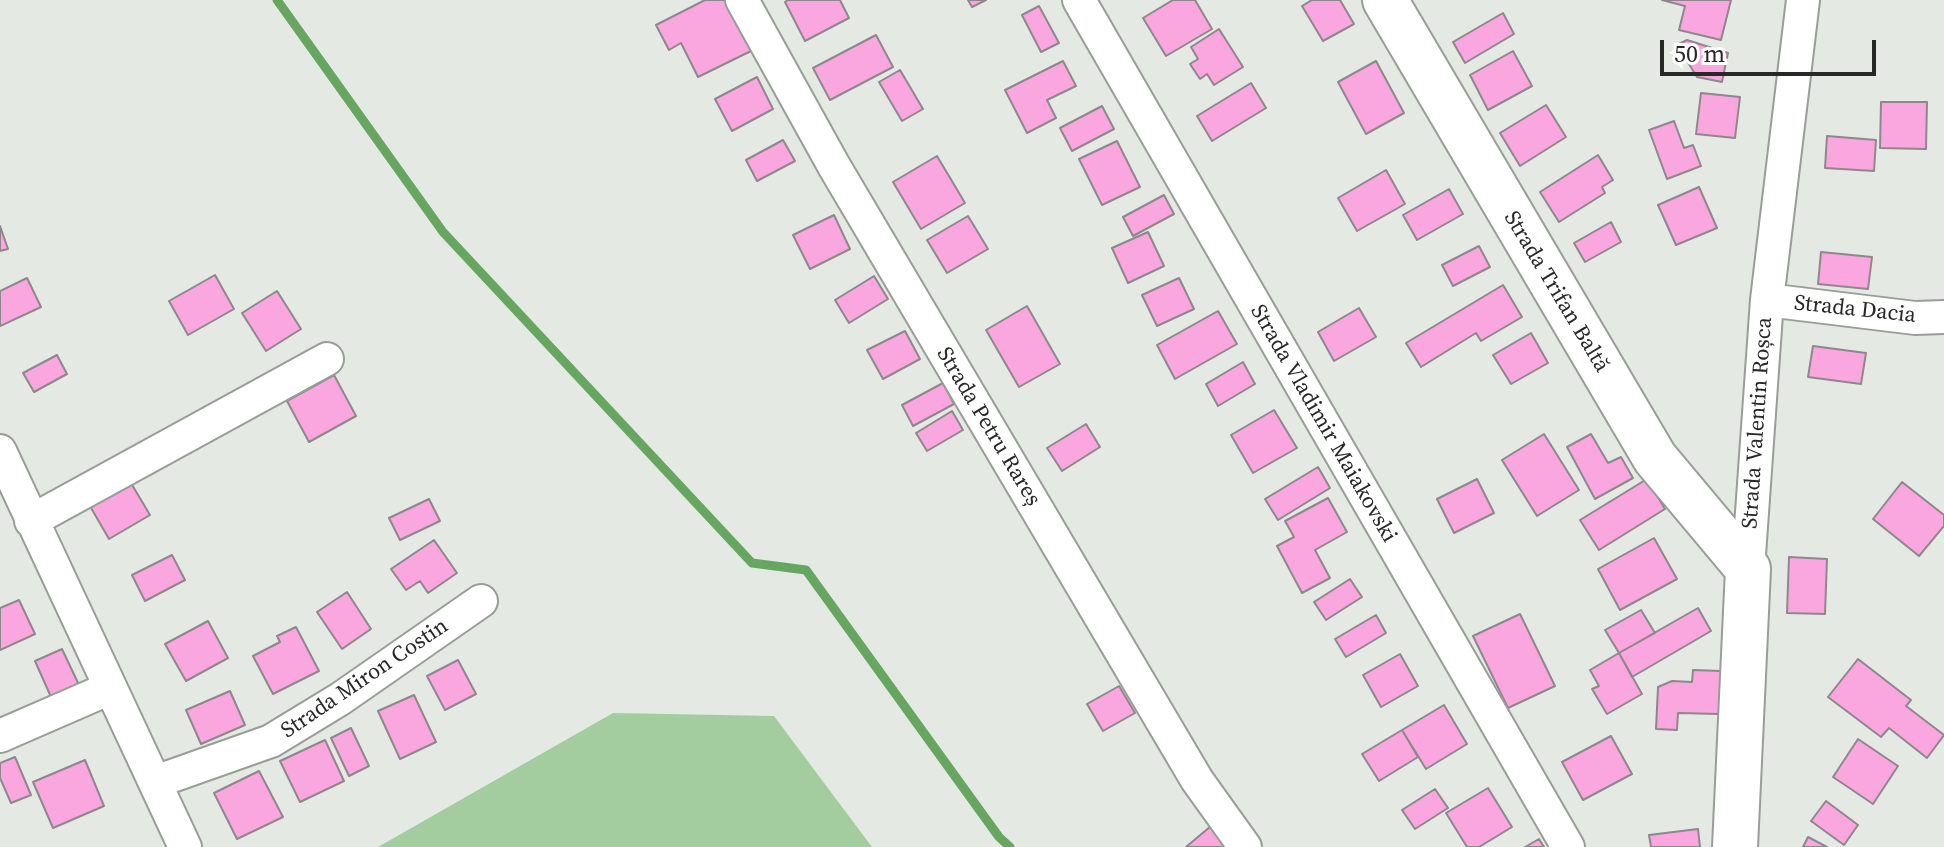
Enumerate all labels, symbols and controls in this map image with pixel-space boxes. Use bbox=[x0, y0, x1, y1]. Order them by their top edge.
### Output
scale bar bbox=[1664, 24, 1880, 74]
text: 50 m bbox=[1674, 37, 1725, 70]
street label: Strada Trifan Baltă bbox=[1498, 207, 1614, 377]
street label: Strada Dacia bbox=[1793, 290, 1917, 330]
street label: Strada Vladimir Maiakovski bbox=[1244, 300, 1402, 548]
street label: Strada Valentin Roșca bbox=[1737, 316, 1779, 530]
street label: Strada Petru Rareș bbox=[930, 343, 1046, 511]
street label: Strada Miron Costin bbox=[277, 613, 453, 745]

